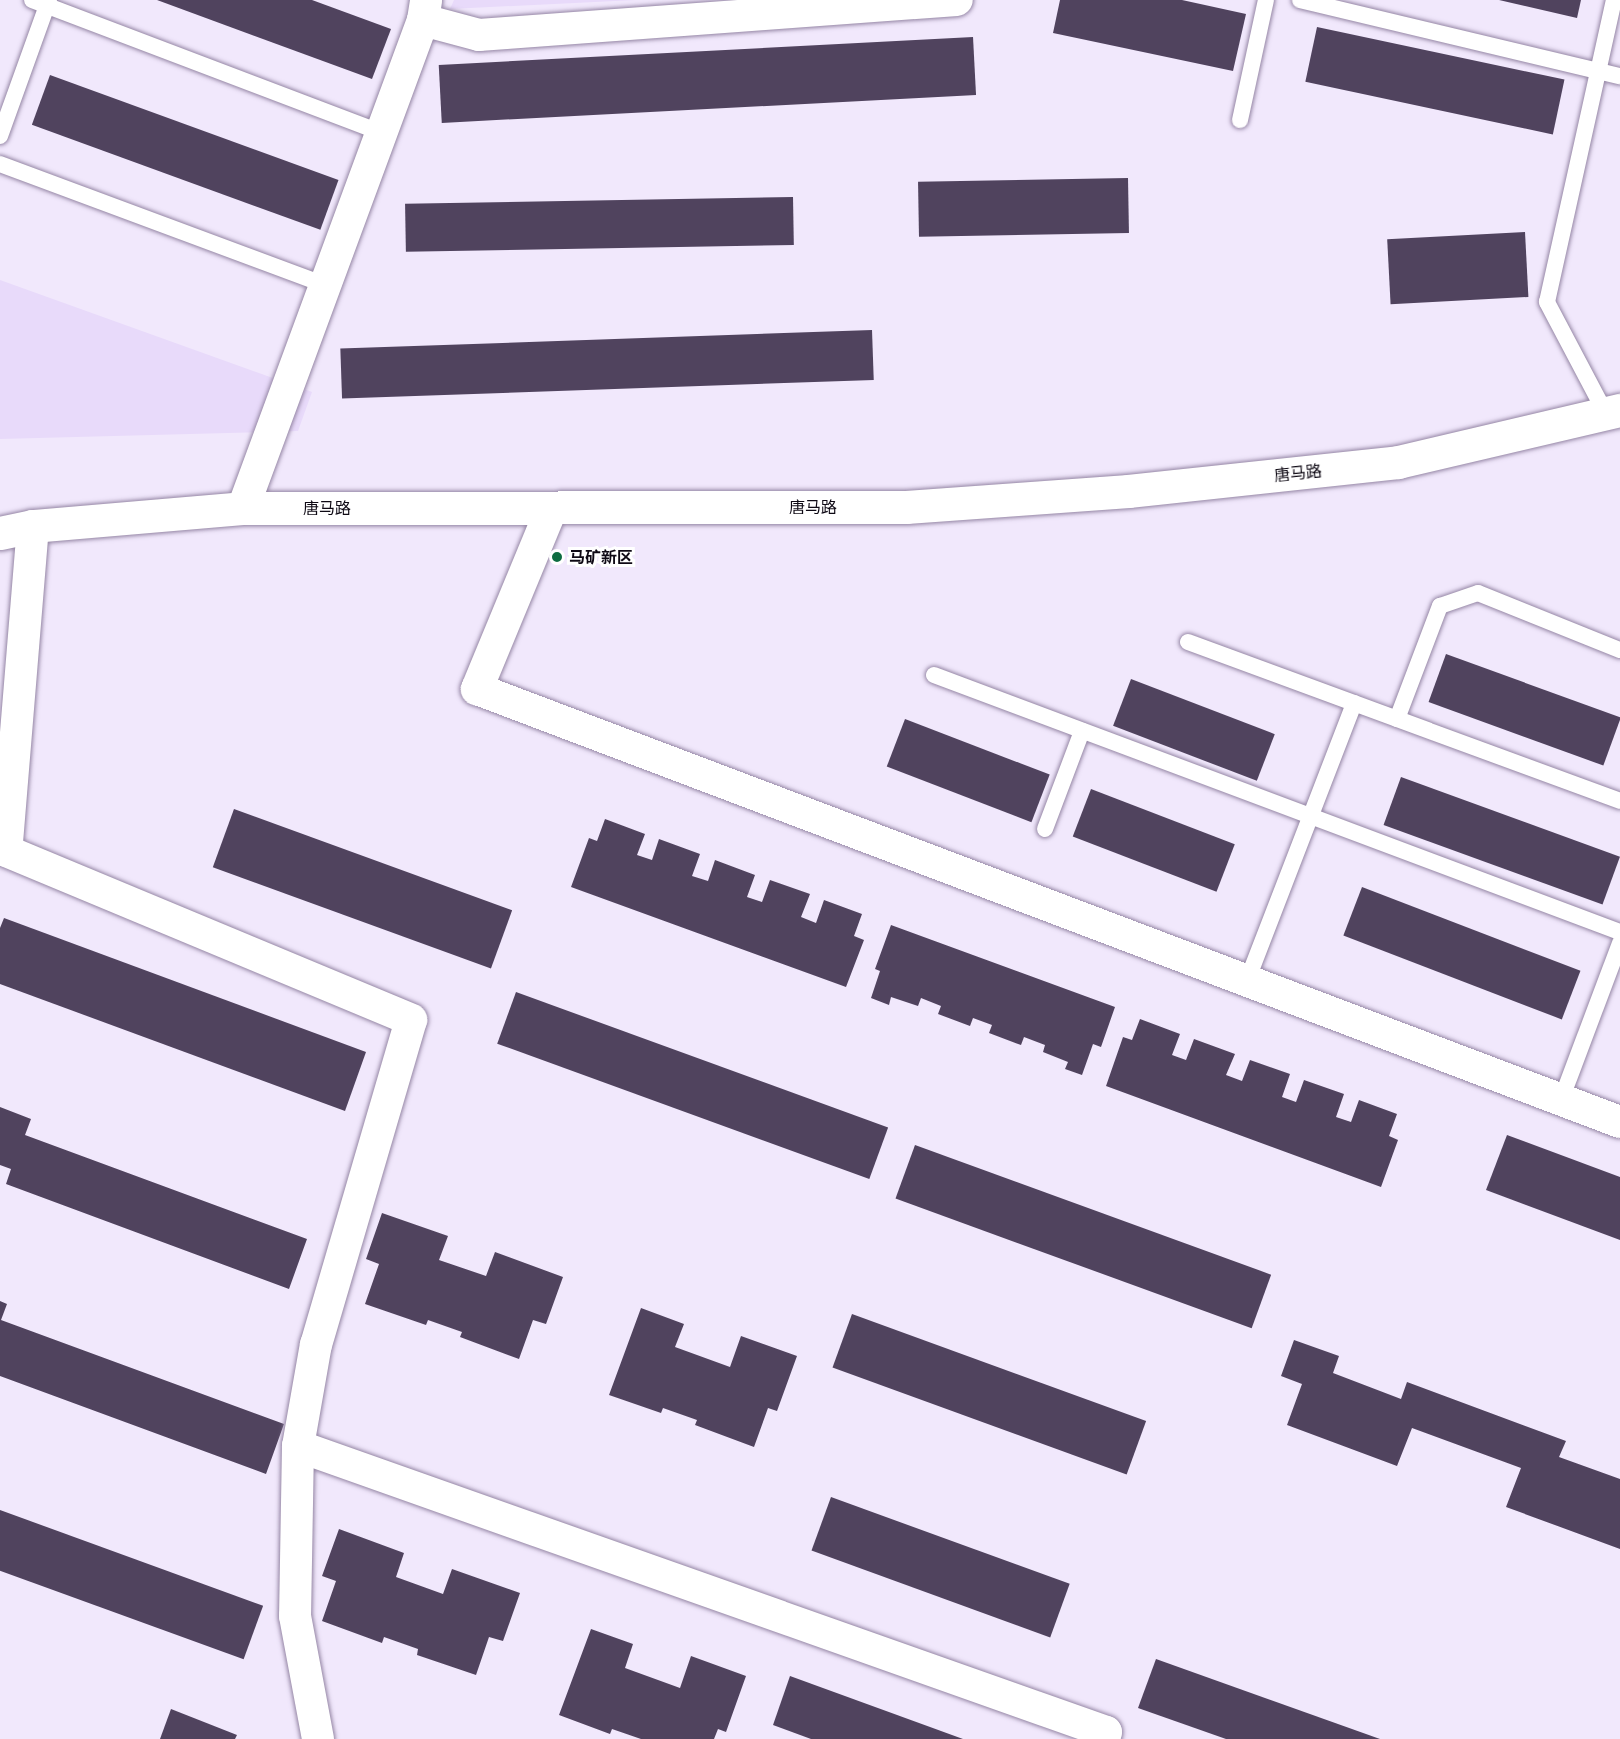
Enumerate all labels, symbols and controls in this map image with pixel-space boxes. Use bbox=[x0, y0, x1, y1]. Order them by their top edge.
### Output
street label: 唐马路 bbox=[1273, 461, 1323, 485]
street label: 唐马路 bbox=[789, 497, 837, 517]
street label: 唐马路 bbox=[303, 498, 351, 518]
place label: 马矿新区 bbox=[569, 547, 633, 567]
marker: 马矿新区 bbox=[550, 550, 564, 564]

